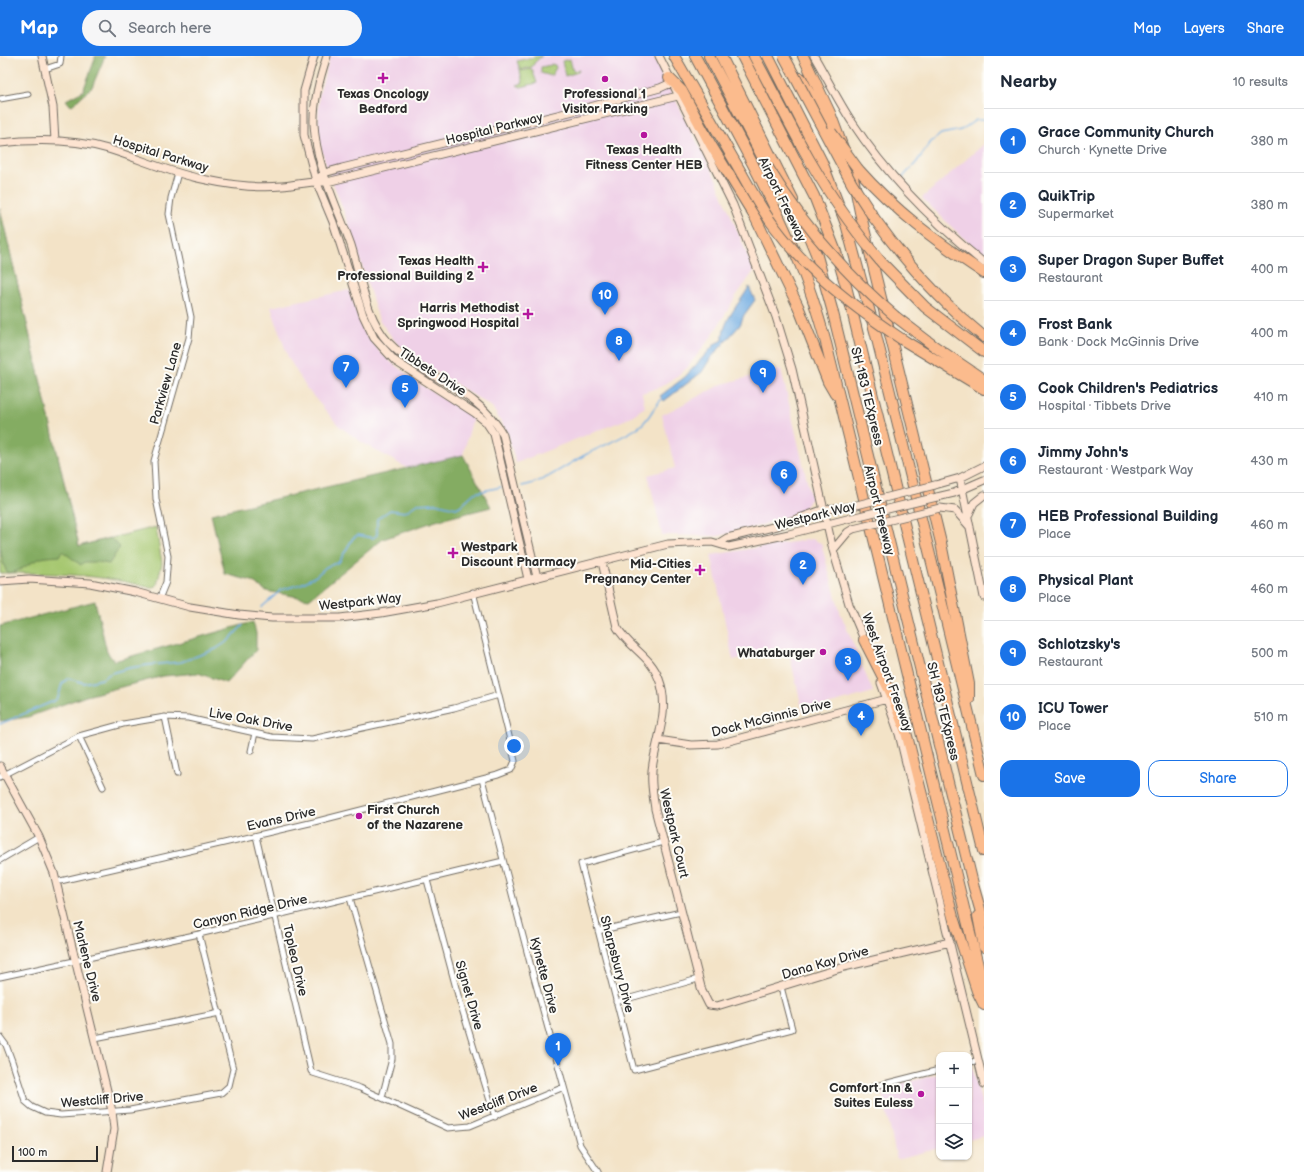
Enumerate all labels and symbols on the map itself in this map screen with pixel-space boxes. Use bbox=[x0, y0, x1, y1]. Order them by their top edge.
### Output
marker: Texas Oncology Bedford bbox=[377, 72, 389, 84]
marker: Professional 1 Visitor Parking bbox=[600, 74, 610, 84]
place label: Texas Oncology Bedford bbox=[337, 86, 429, 117]
place label: Professional 1 Visitor Parking bbox=[562, 86, 648, 117]
street label: Hospital Parkway bbox=[444, 109, 544, 149]
marker: Texas Health Fitness Center HEB bbox=[639, 130, 649, 140]
street label: Hospital Parkway bbox=[111, 132, 211, 176]
place label: Texas Health Fitness Center HEB bbox=[585, 142, 703, 173]
street label: Airport Freeway bbox=[755, 154, 810, 245]
place label: Texas Health Professional Building 2 bbox=[337, 253, 474, 284]
marker: Texas Health Professional Building 2 bbox=[477, 261, 489, 273]
pin: 10 bbox=[592, 282, 618, 315]
place label: Harris Methodist Springwood Hospital bbox=[397, 300, 520, 331]
marker: Harris Methodist Springwood Hospital bbox=[522, 308, 534, 320]
pin: 8 bbox=[606, 328, 632, 361]
street label: Parkview Lane bbox=[147, 340, 185, 426]
street label: Tibbets Drive bbox=[396, 344, 469, 400]
street label: SH 183 TEXpress bbox=[847, 345, 887, 448]
pin: 7 bbox=[333, 355, 359, 388]
pin: 9 bbox=[750, 360, 776, 393]
pin: 5 bbox=[392, 375, 418, 408]
pin: 6 bbox=[771, 461, 797, 494]
street label: Airport Freeway bbox=[860, 463, 898, 557]
street label: Westpark Way bbox=[773, 498, 857, 534]
place label: Westpark Discount Pharmacy bbox=[461, 539, 576, 570]
marker: Westpark Discount Pharmacy bbox=[448, 548, 458, 558]
pin: 2 bbox=[790, 552, 816, 585]
place label: Mid-Cities Pregnancy Center bbox=[584, 556, 692, 587]
marker: Mid-Cities Pregnancy Center bbox=[694, 564, 706, 576]
street label: Westpark Way bbox=[318, 590, 402, 614]
street label: West Airport Freeway bbox=[858, 611, 916, 734]
place label: Whataburger bbox=[737, 645, 816, 661]
marker: Whataburger bbox=[818, 647, 828, 657]
pin: 3 bbox=[835, 648, 861, 681]
street label: SH 183 TEXpress bbox=[923, 660, 963, 763]
street label: Dock McGinnis Drive bbox=[710, 695, 833, 741]
pin: 4 bbox=[848, 703, 874, 736]
street label: Live Oak Drive bbox=[208, 705, 294, 735]
your location bbox=[504, 736, 524, 756]
street label: Westpark Court bbox=[656, 787, 692, 880]
place label: First Church of the Nazarene bbox=[367, 802, 463, 833]
street label: Evans Drive bbox=[245, 803, 317, 835]
marker: First Church of the Nazarene bbox=[354, 811, 364, 821]
street label: Canyon Ridge Drive bbox=[192, 891, 309, 933]
street label: Sharpsbury Drive bbox=[596, 914, 638, 1015]
street label: Marlene Drive bbox=[69, 919, 105, 1004]
street label: Toplea Drive bbox=[279, 923, 311, 998]
street label: Kynette Drive bbox=[526, 935, 562, 1015]
street label: Dana Kay Drive bbox=[780, 943, 871, 983]
street label: Signet Drive bbox=[451, 959, 487, 1032]
pin: 1 bbox=[545, 1033, 571, 1066]
street label: Westcliff Drive bbox=[457, 1080, 540, 1124]
place label: Comfort Inn & Suites Euless bbox=[829, 1080, 913, 1111]
street label: Westcliff Drive bbox=[60, 1088, 144, 1112]
marker: Comfort Inn & Suites Euless bbox=[916, 1089, 926, 1099]
scale bar bbox=[12, 1144, 98, 1163]

